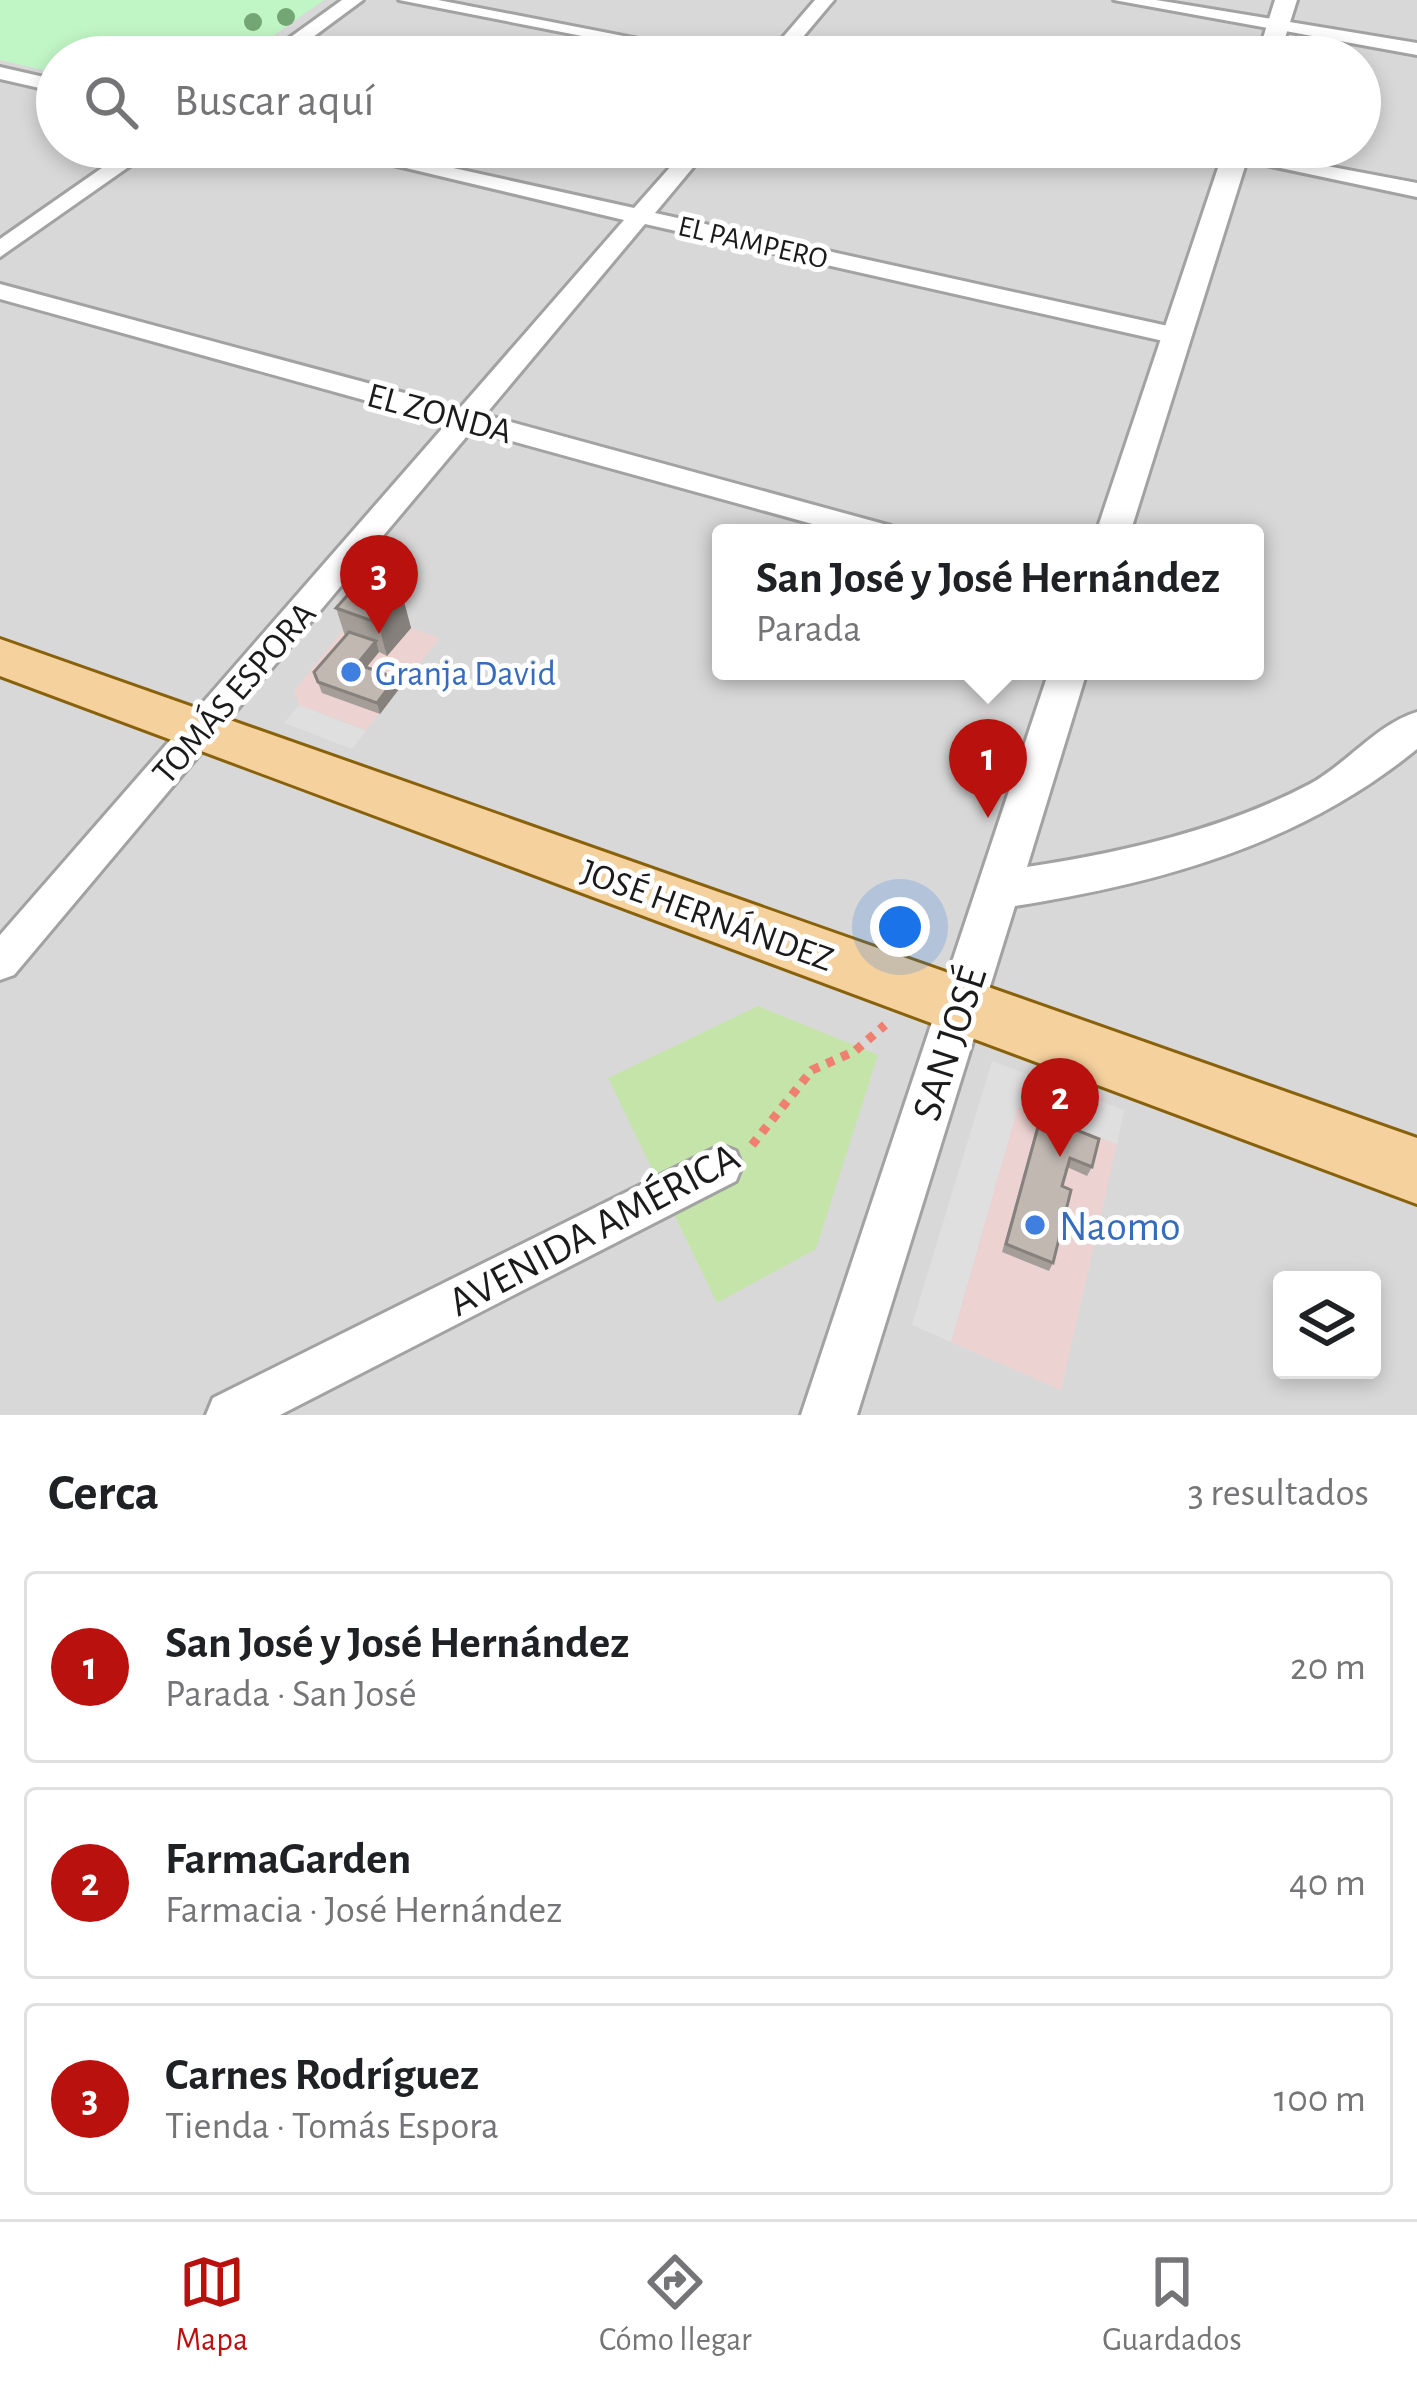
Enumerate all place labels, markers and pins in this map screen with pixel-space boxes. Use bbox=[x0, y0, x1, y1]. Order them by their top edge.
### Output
pin: 3 bbox=[340, 535, 418, 634]
place label: Granja David bbox=[375, 656, 556, 692]
marker: Granja David bbox=[338, 659, 364, 685]
pin: 1 bbox=[949, 719, 1027, 818]
pin: 2 bbox=[1021, 1058, 1099, 1157]
place label: Naomo bbox=[1059, 1206, 1181, 1248]
marker: Naomo bbox=[1022, 1212, 1048, 1238]

